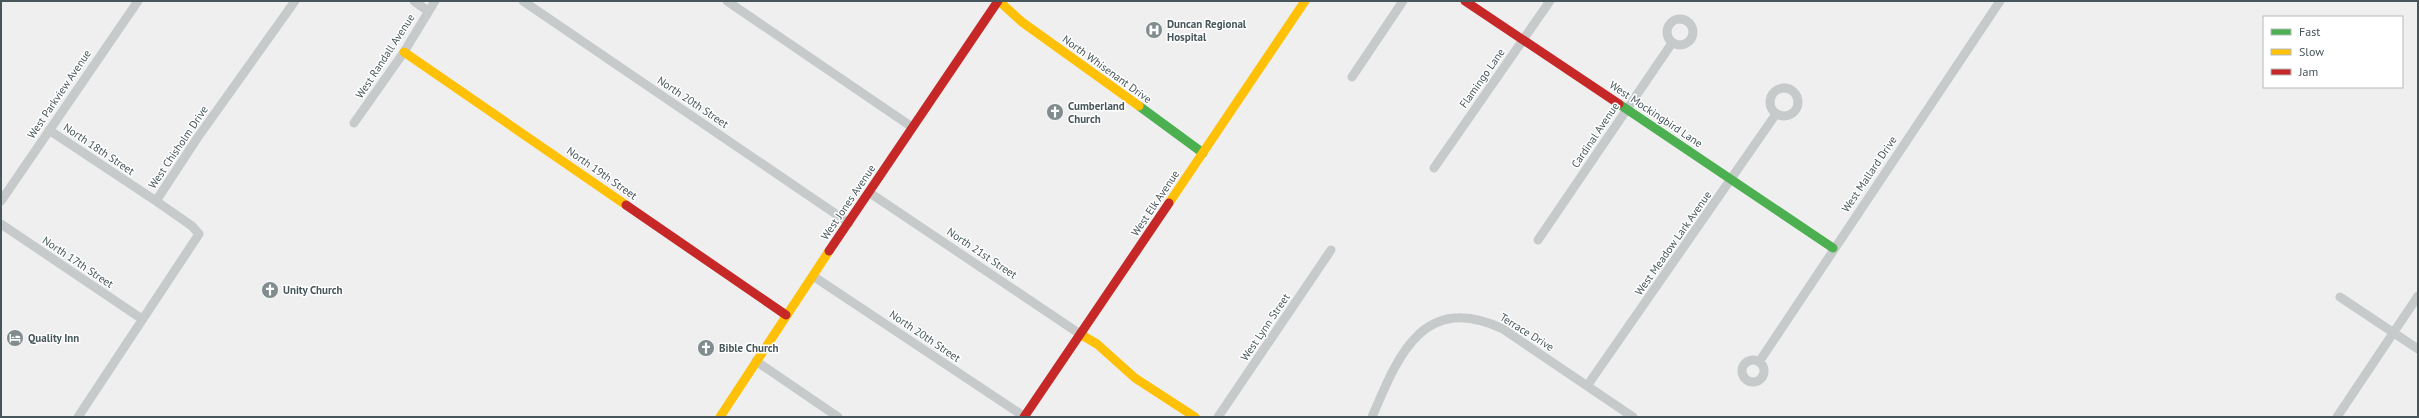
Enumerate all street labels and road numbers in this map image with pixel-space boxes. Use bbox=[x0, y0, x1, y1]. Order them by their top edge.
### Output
street label: West Randall Avenue bbox=[352, 11, 418, 101]
street label: North Whisenant Drive bbox=[1060, 32, 1155, 106]
street label: Flamingo Lane bbox=[1456, 45, 1508, 110]
street label: West Parkview Avenue bbox=[24, 47, 94, 141]
street label: North 20th Street bbox=[655, 73, 731, 131]
street label: West Mockingbird Lane bbox=[1607, 78, 1706, 151]
street label: Cardinal Avenue bbox=[1568, 99, 1622, 170]
street label: West Chisholm Drive bbox=[145, 103, 211, 191]
street label: North 18th Street bbox=[61, 120, 137, 178]
street label: West Mallard Drive bbox=[1838, 133, 1900, 215]
street label: North 19th Street bbox=[564, 144, 640, 203]
street label: West Jones Avenue bbox=[818, 161, 879, 242]
street label: West Elk Avenue bbox=[1128, 167, 1182, 239]
street label: West Meadow Lark Avenue bbox=[1632, 188, 1715, 298]
street label: North 21st Street bbox=[944, 224, 1020, 282]
street label: North 17th Street bbox=[40, 233, 116, 291]
street label: West Lynn Street bbox=[1237, 290, 1293, 363]
street label: North 20th Street bbox=[887, 307, 963, 365]
street label: Terrace Drive bbox=[1497, 310, 1557, 354]

